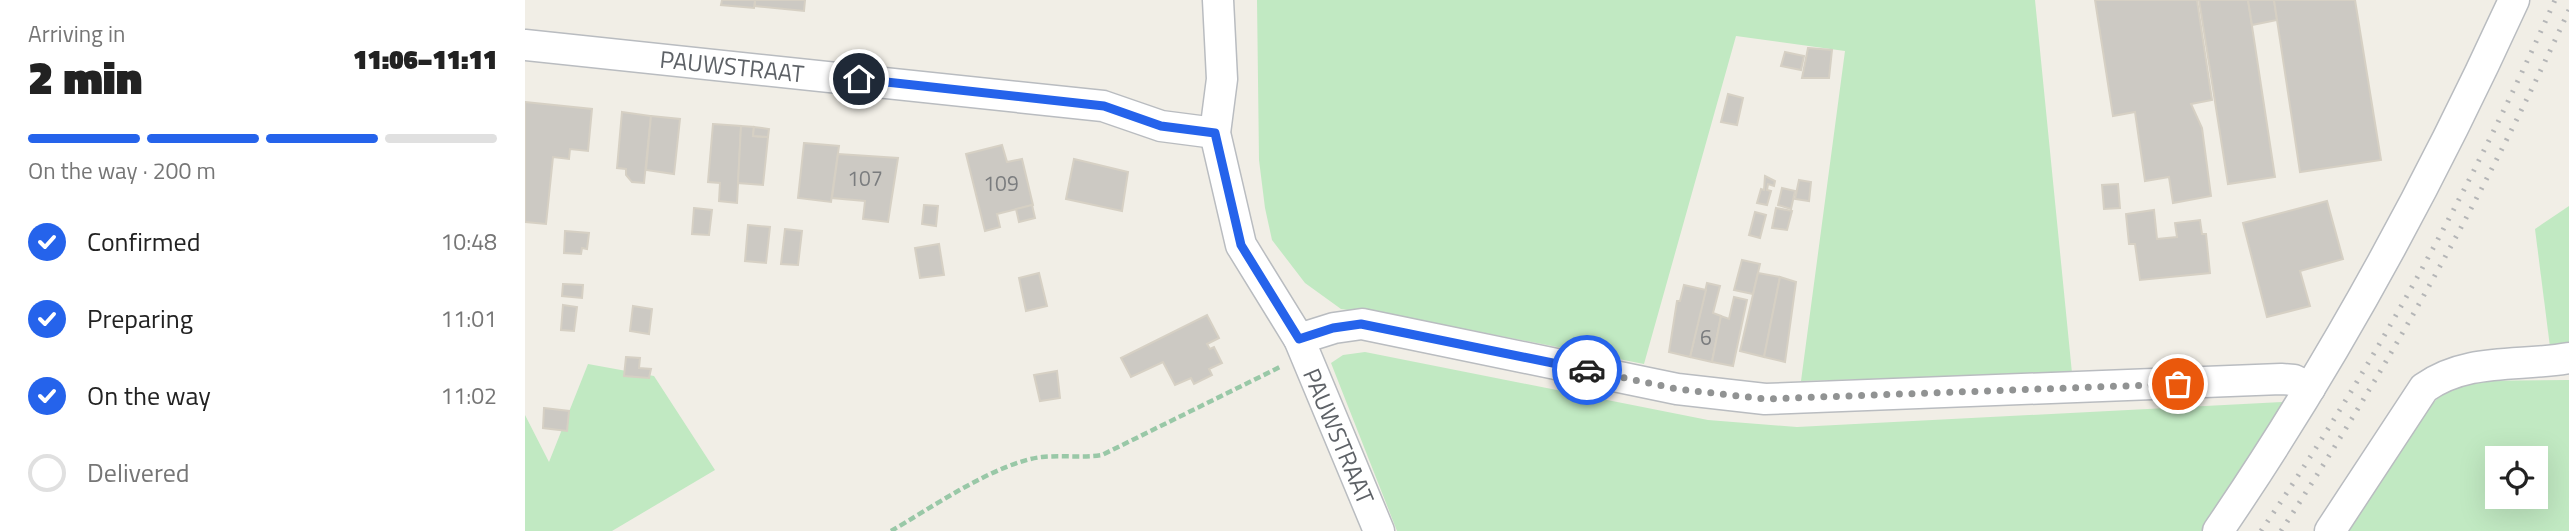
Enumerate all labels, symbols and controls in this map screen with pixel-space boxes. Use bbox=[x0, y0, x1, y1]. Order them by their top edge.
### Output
text: Arriving in bbox=[28, 16, 125, 51]
text: 11:06–11:11 bbox=[353, 40, 497, 79]
street label: PAUWSTRAAT bbox=[658, 41, 806, 92]
text: 2 min bbox=[28, 42, 142, 112]
pin bbox=[829, 49, 889, 109]
icon: home bbox=[840, 60, 878, 98]
text: On the way · 200 m bbox=[28, 153, 216, 188]
house number: 107 bbox=[847, 162, 883, 194]
house number: 109 bbox=[983, 167, 1019, 199]
text: Confirmed bbox=[87, 222, 201, 261]
icon: check bbox=[28, 223, 66, 261]
text: 10:48 bbox=[440, 224, 497, 259]
text: Preparing bbox=[87, 299, 193, 338]
icon: check bbox=[28, 300, 66, 338]
text: 11:01 bbox=[440, 301, 497, 336]
house number: 6 bbox=[1700, 321, 1712, 353]
courier bbox=[1552, 335, 1622, 405]
icon: car bbox=[1568, 351, 1606, 389]
pin bbox=[2148, 354, 2208, 414]
street label: PAUWSTRAAT bbox=[1294, 362, 1384, 510]
icon: bag bbox=[2159, 365, 2197, 403]
text: On the way bbox=[87, 376, 211, 415]
icon: check bbox=[28, 377, 66, 415]
text: 11:02 bbox=[440, 378, 497, 413]
map controls bbox=[2485, 446, 2548, 509]
button: locate bbox=[2485, 446, 2548, 509]
text: Delivered bbox=[87, 453, 190, 492]

